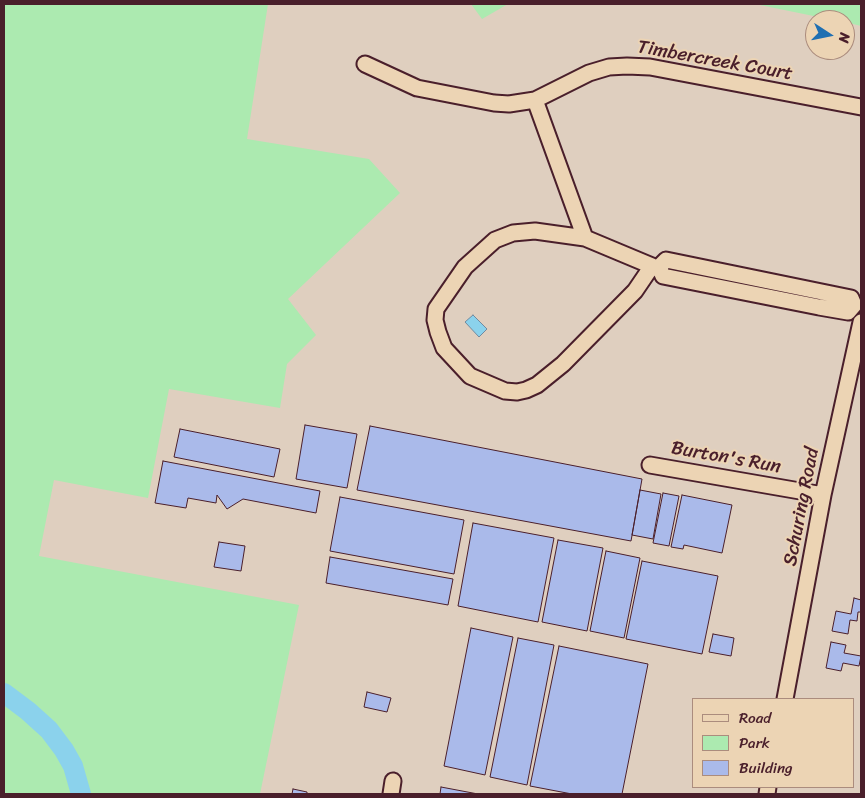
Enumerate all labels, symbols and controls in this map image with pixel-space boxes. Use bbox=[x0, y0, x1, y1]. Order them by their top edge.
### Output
north arrow bbox=[805, 10, 855, 60]
text: N bbox=[831, 31, 857, 45]
street label: Timbercreek Court bbox=[636, 36, 794, 86]
street label: Burton's Run bbox=[669, 437, 783, 479]
street label: Schuring Road bbox=[779, 446, 825, 568]
legend bbox=[692, 698, 855, 788]
text: Road bbox=[739, 705, 771, 731]
text: Park bbox=[739, 730, 770, 756]
text: Building bbox=[739, 755, 793, 781]

